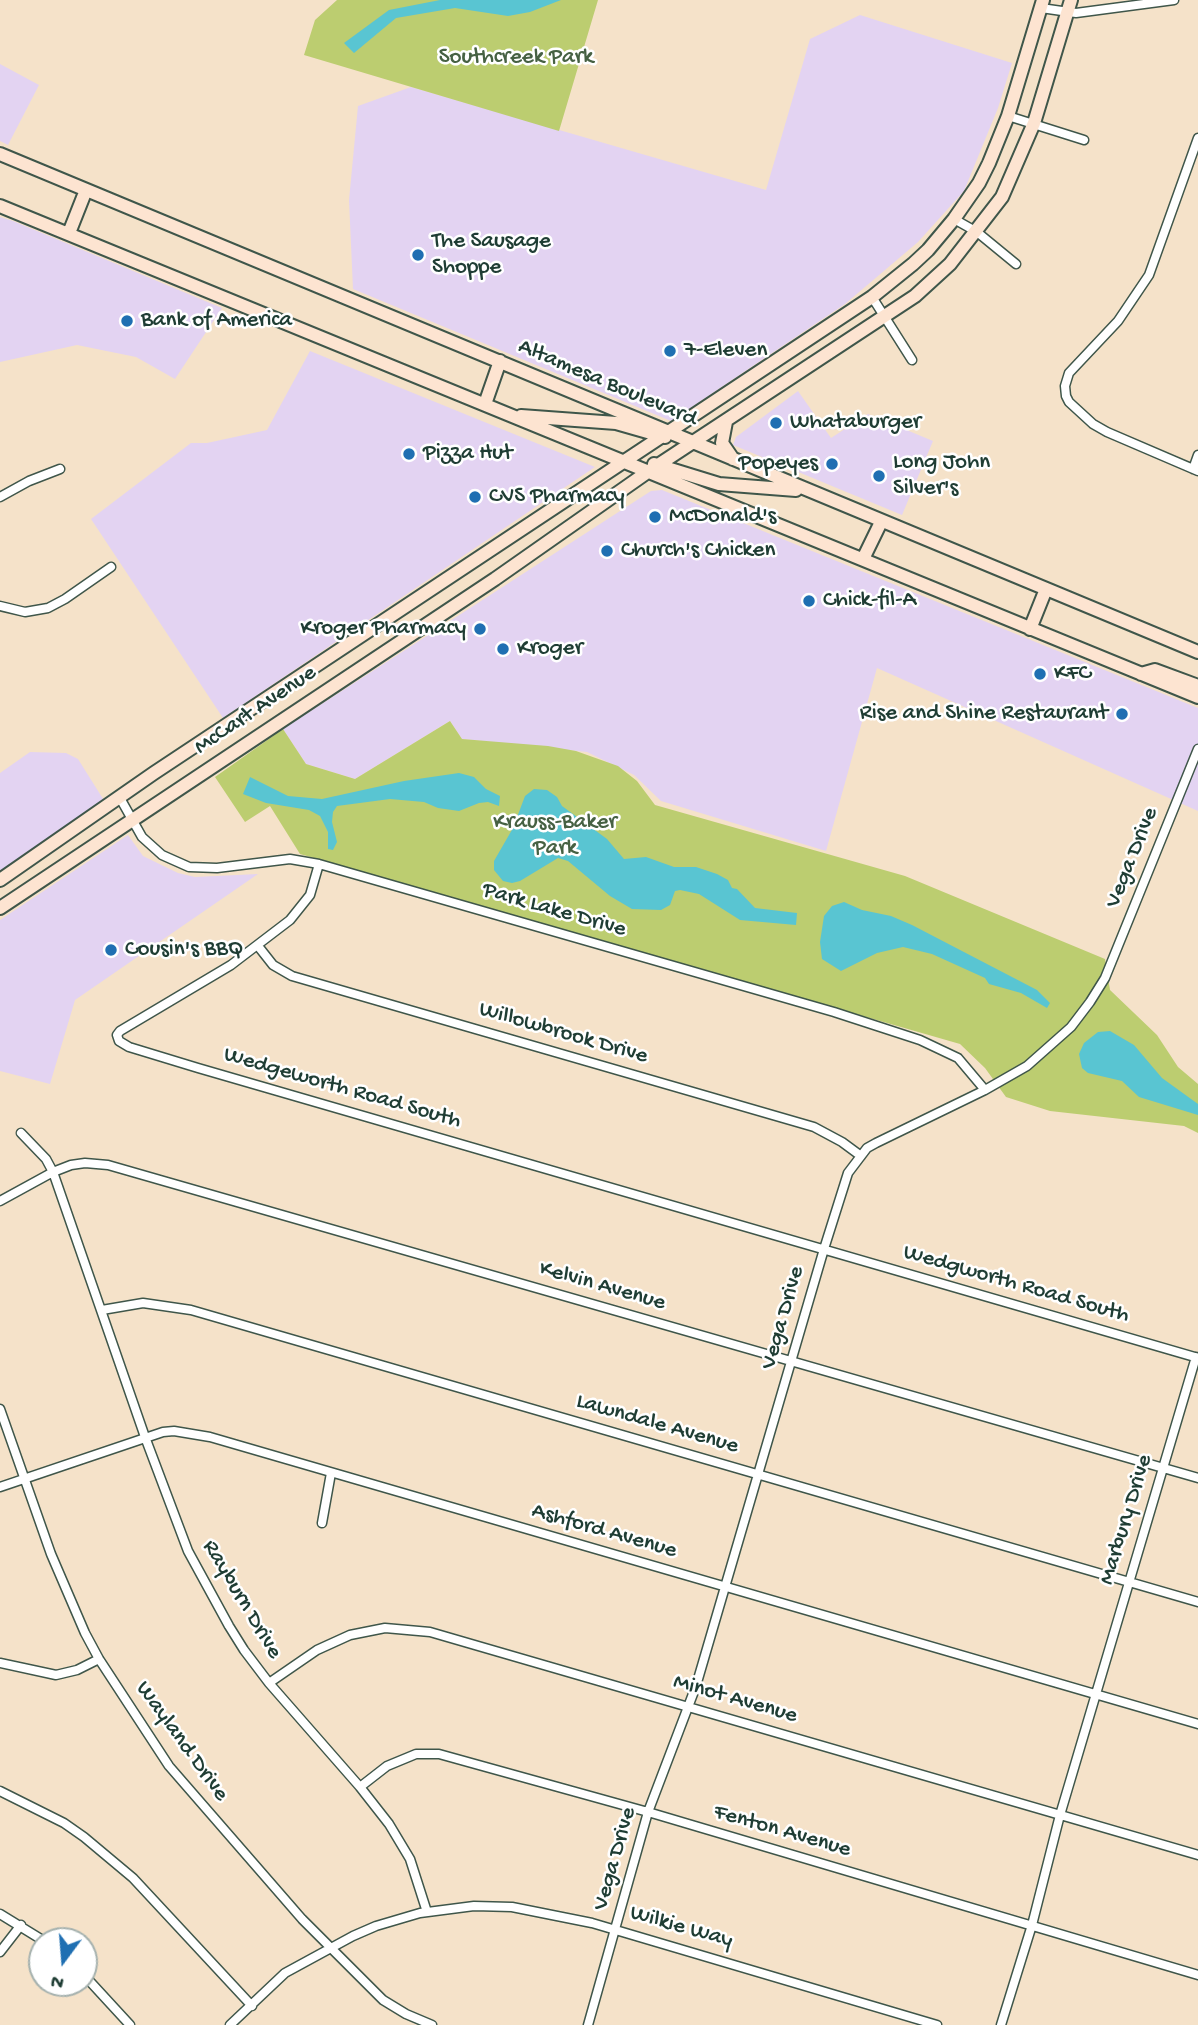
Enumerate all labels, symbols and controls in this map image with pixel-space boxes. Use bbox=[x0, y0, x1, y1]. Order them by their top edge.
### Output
park label: Southcreek Park bbox=[439, 44, 593, 72]
place label: The Sausage Shoppe bbox=[432, 228, 551, 282]
marker: The Sausage Shoppe bbox=[410, 247, 426, 263]
place label: Bank of America bbox=[141, 307, 292, 335]
marker: Bank of America bbox=[119, 313, 135, 329]
street label: Altamesa Boulevard bbox=[513, 334, 701, 434]
place label: 7-Eleven bbox=[684, 337, 767, 365]
marker: 7-Eleven bbox=[662, 343, 678, 359]
place label: Whataburger bbox=[790, 409, 921, 437]
marker: Whataburger bbox=[768, 415, 784, 431]
place label: Pizza Hut bbox=[423, 440, 512, 468]
marker: Pizza Hut bbox=[401, 446, 417, 462]
place label: Long John Silver's bbox=[893, 449, 990, 503]
place label: Popeyes bbox=[739, 450, 818, 478]
marker: Popeyes bbox=[824, 456, 840, 472]
marker: Long John Silver's bbox=[871, 468, 887, 484]
place label: CVS Pharmacy bbox=[489, 483, 625, 511]
marker: CVS Pharmacy bbox=[467, 489, 483, 505]
place label: McDonald's bbox=[669, 503, 776, 531]
marker: McDonald's bbox=[647, 509, 663, 525]
place label: Church's Chicken bbox=[621, 537, 775, 565]
marker: Church's Chicken bbox=[599, 543, 615, 559]
place label: Chick-fil-A bbox=[823, 587, 916, 615]
marker: Chick-fil-A bbox=[801, 593, 817, 609]
place label: Kroger Pharmacy bbox=[301, 615, 466, 643]
marker: Kroger Pharmacy bbox=[472, 621, 488, 637]
place label: Kroger bbox=[517, 635, 583, 663]
marker: Kroger bbox=[495, 641, 511, 657]
street label: McCart Avenue bbox=[190, 660, 322, 762]
place label: KFC bbox=[1054, 660, 1091, 688]
marker: KFC bbox=[1032, 666, 1048, 682]
place label: Rise and Shine Restaurant bbox=[860, 700, 1108, 728]
marker: Rise and Shine Restaurant bbox=[1114, 706, 1130, 722]
street label: Vega Drive bbox=[1100, 804, 1166, 912]
park label: Krauss-Baker Park bbox=[493, 809, 617, 863]
street label: Park Lake Drive bbox=[479, 877, 629, 945]
place label: Cousin's BBQ bbox=[125, 936, 243, 964]
marker: Cousin's BBQ bbox=[103, 942, 119, 958]
street label: Willowbrook Drive bbox=[475, 997, 651, 1071]
street label: Wedgeworth Road South bbox=[220, 1042, 464, 1136]
street label: Wedgworth Road South bbox=[900, 1239, 1132, 1331]
street label: Kelvin Avenue bbox=[536, 1256, 668, 1318]
street label: Vega Drive bbox=[756, 1263, 812, 1373]
street label: Lawndale Avenue bbox=[573, 1389, 741, 1461]
street label: Marbury Drive bbox=[1094, 1451, 1160, 1589]
street label: Ashford Avenue bbox=[528, 1498, 680, 1566]
street label: Rayburn Drive bbox=[195, 1536, 287, 1664]
street label: Minot Avenue bbox=[670, 1669, 800, 1731]
street label: Wayland Drive bbox=[128, 1677, 234, 1807]
street label: Fenton Avenue bbox=[710, 1799, 854, 1865]
street label: Vega Drive bbox=[588, 1804, 644, 1914]
street label: Wilkie Way bbox=[626, 1900, 736, 1956]
north arrow bbox=[28, 1927, 98, 1997]
text: N bbox=[48, 1968, 67, 1994]

